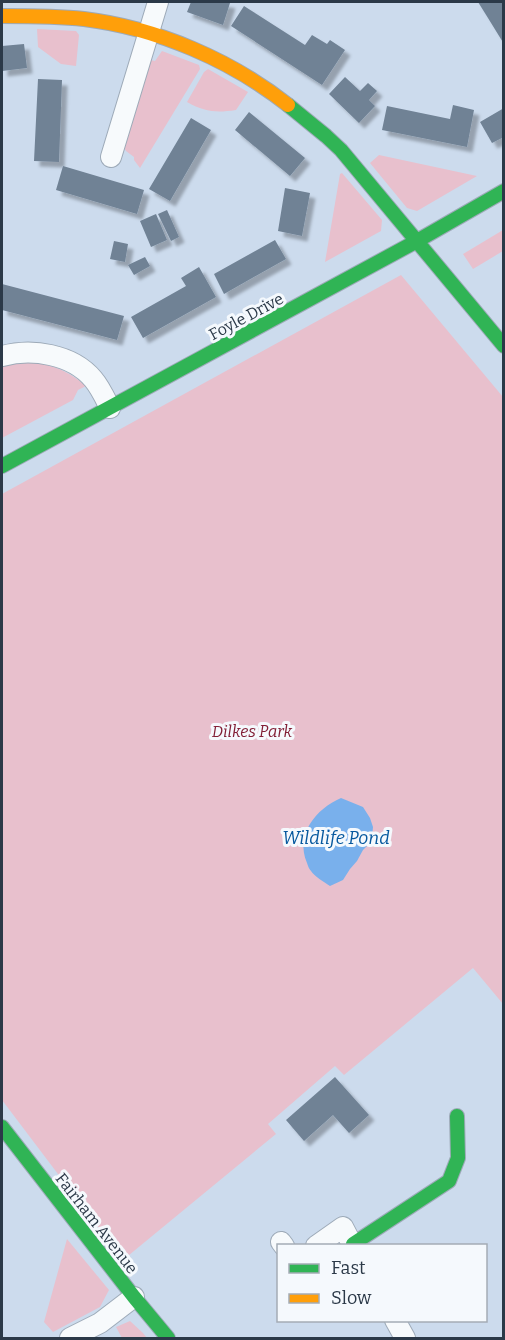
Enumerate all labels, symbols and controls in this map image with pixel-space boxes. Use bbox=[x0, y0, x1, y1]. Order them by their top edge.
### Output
street label: Foyle Drive bbox=[206, 289, 287, 344]
park label: Dilkes Park bbox=[212, 722, 293, 741]
water label: Wildlife Pond bbox=[282, 827, 390, 849]
street label: Fairham Avenue bbox=[51, 1169, 142, 1277]
legend bbox=[277, 1244, 487, 1322]
text: Fast bbox=[331, 1257, 366, 1279]
text: Slow bbox=[331, 1287, 372, 1309]

